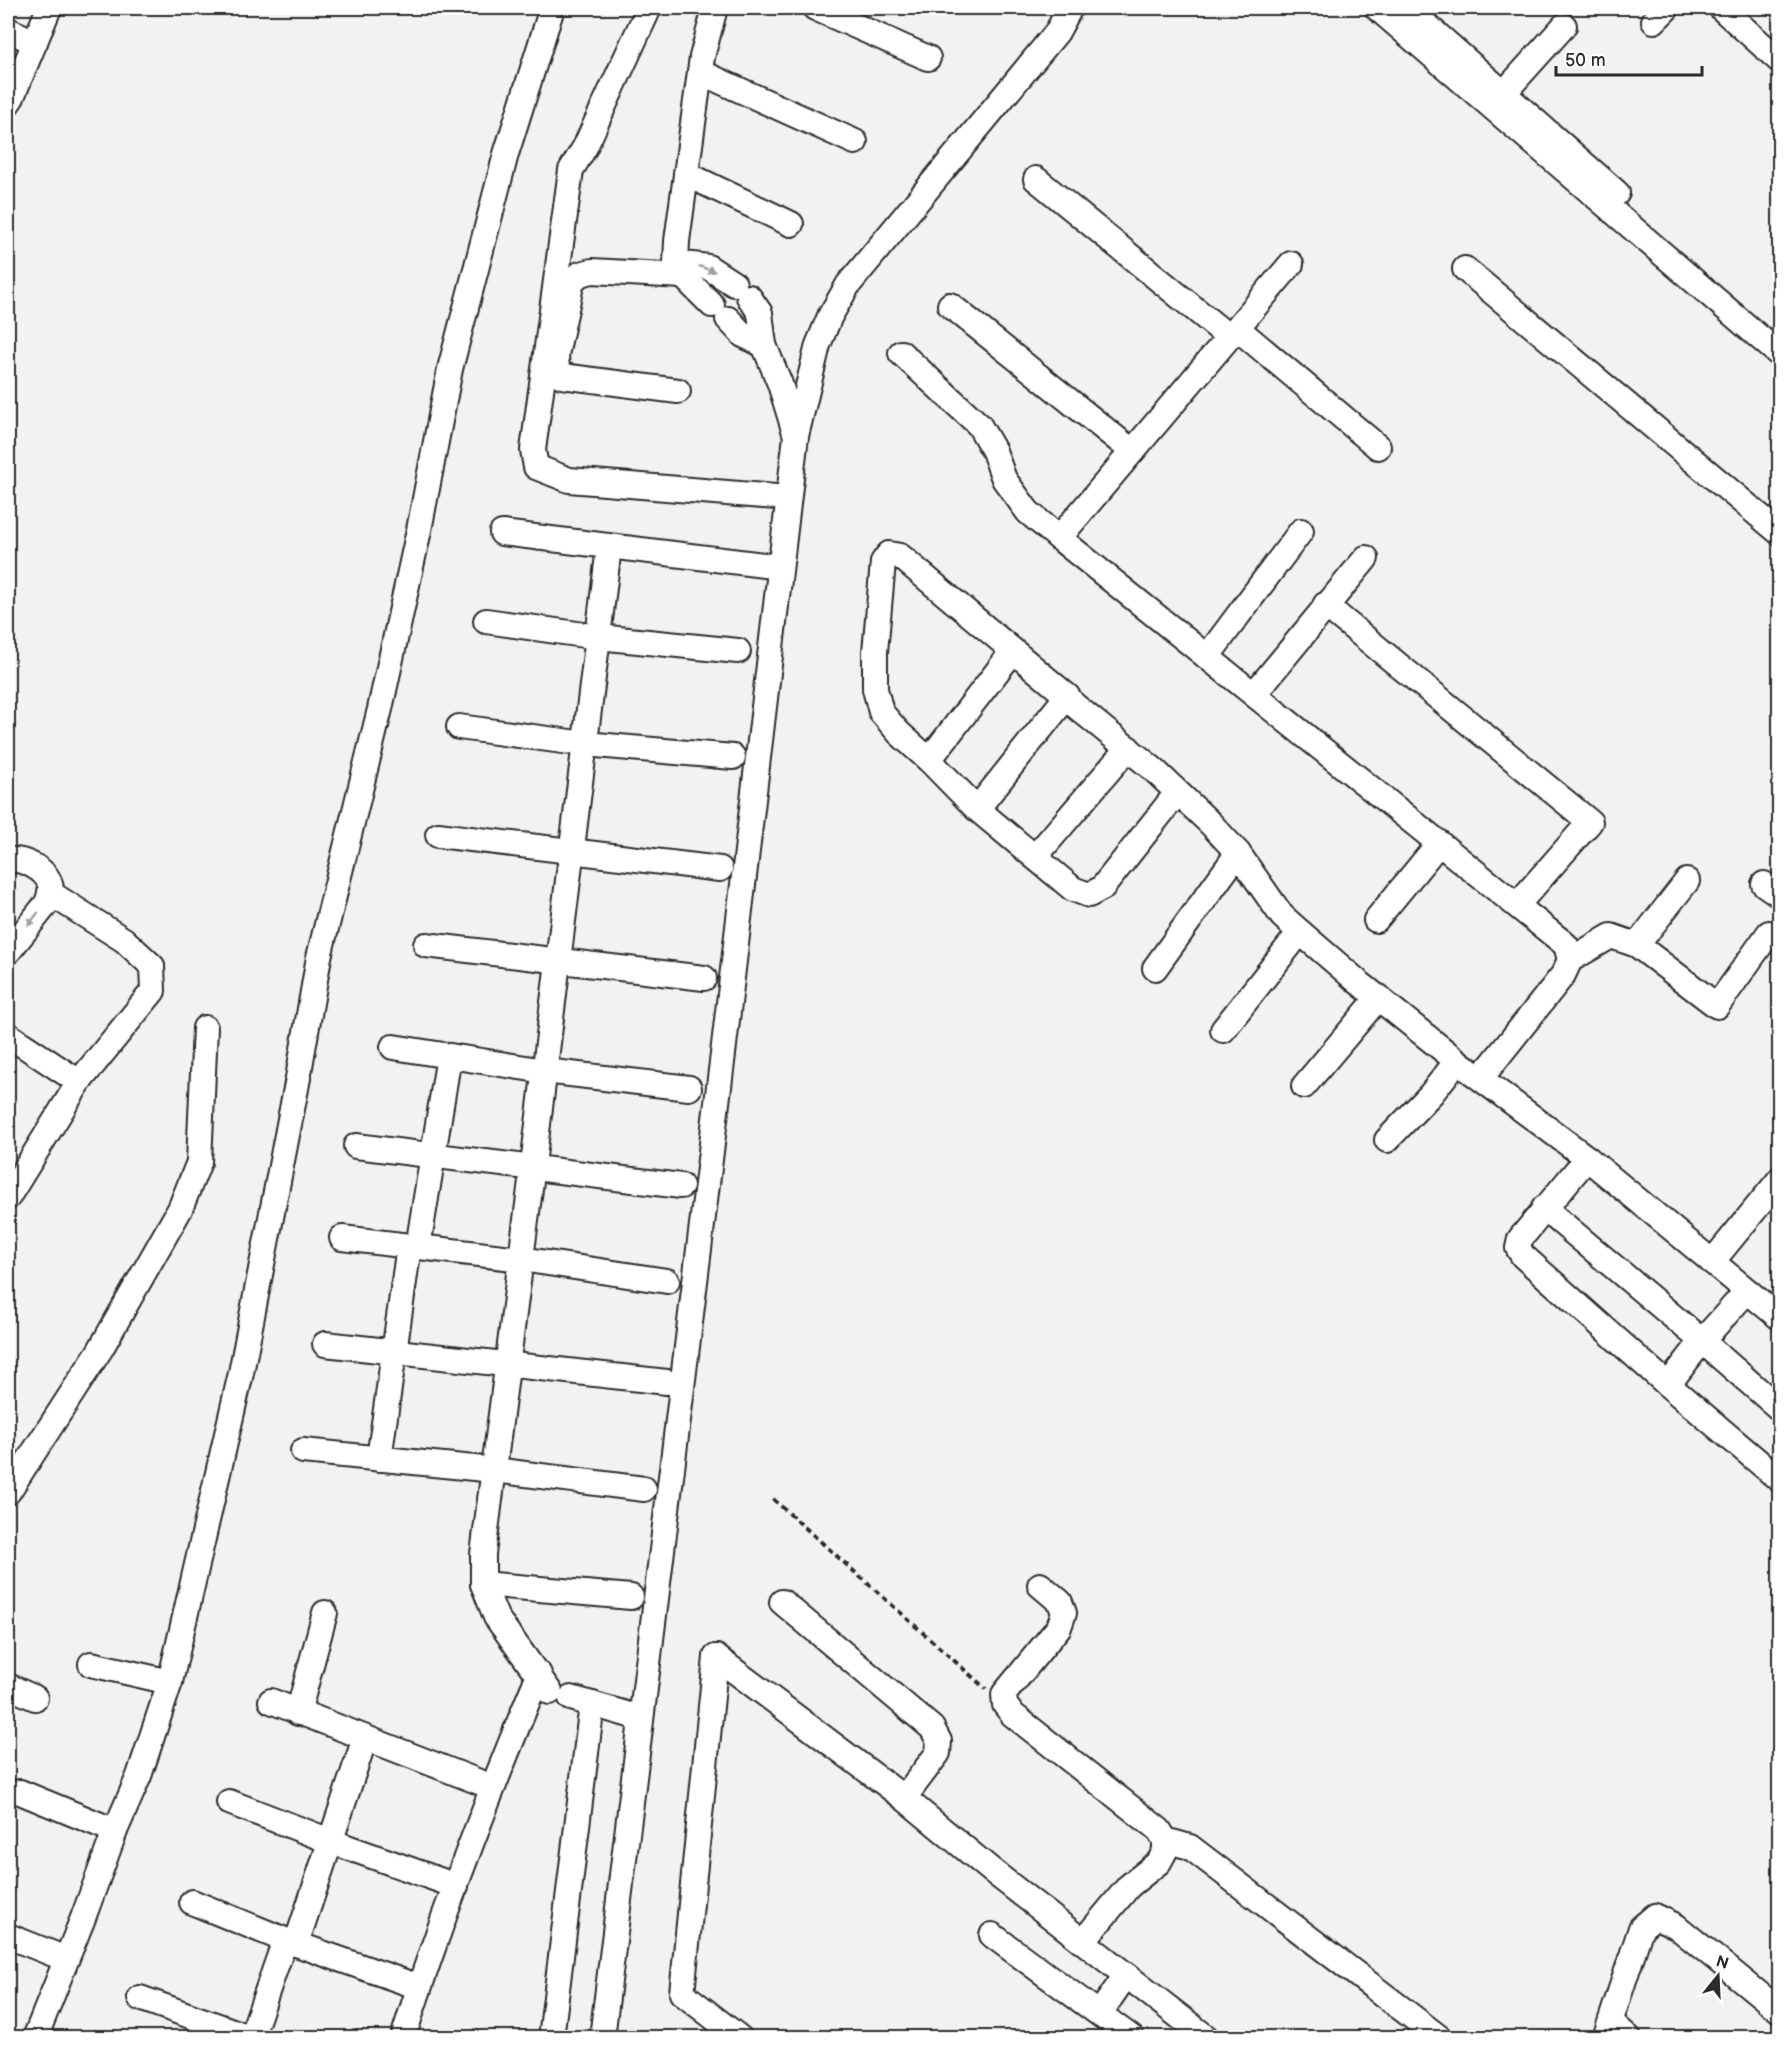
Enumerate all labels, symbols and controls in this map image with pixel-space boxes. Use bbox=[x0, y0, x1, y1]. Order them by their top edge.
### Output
scale bar bbox=[1556, 39, 1702, 77]
text: 50 m bbox=[1565, 50, 1606, 71]
one-way arrow bbox=[698, 265, 716, 275]
one-way arrow bbox=[28, 912, 40, 927]
north arrow bbox=[1688, 1946, 1748, 2006]
text: N bbox=[1714, 1952, 1731, 1974]

